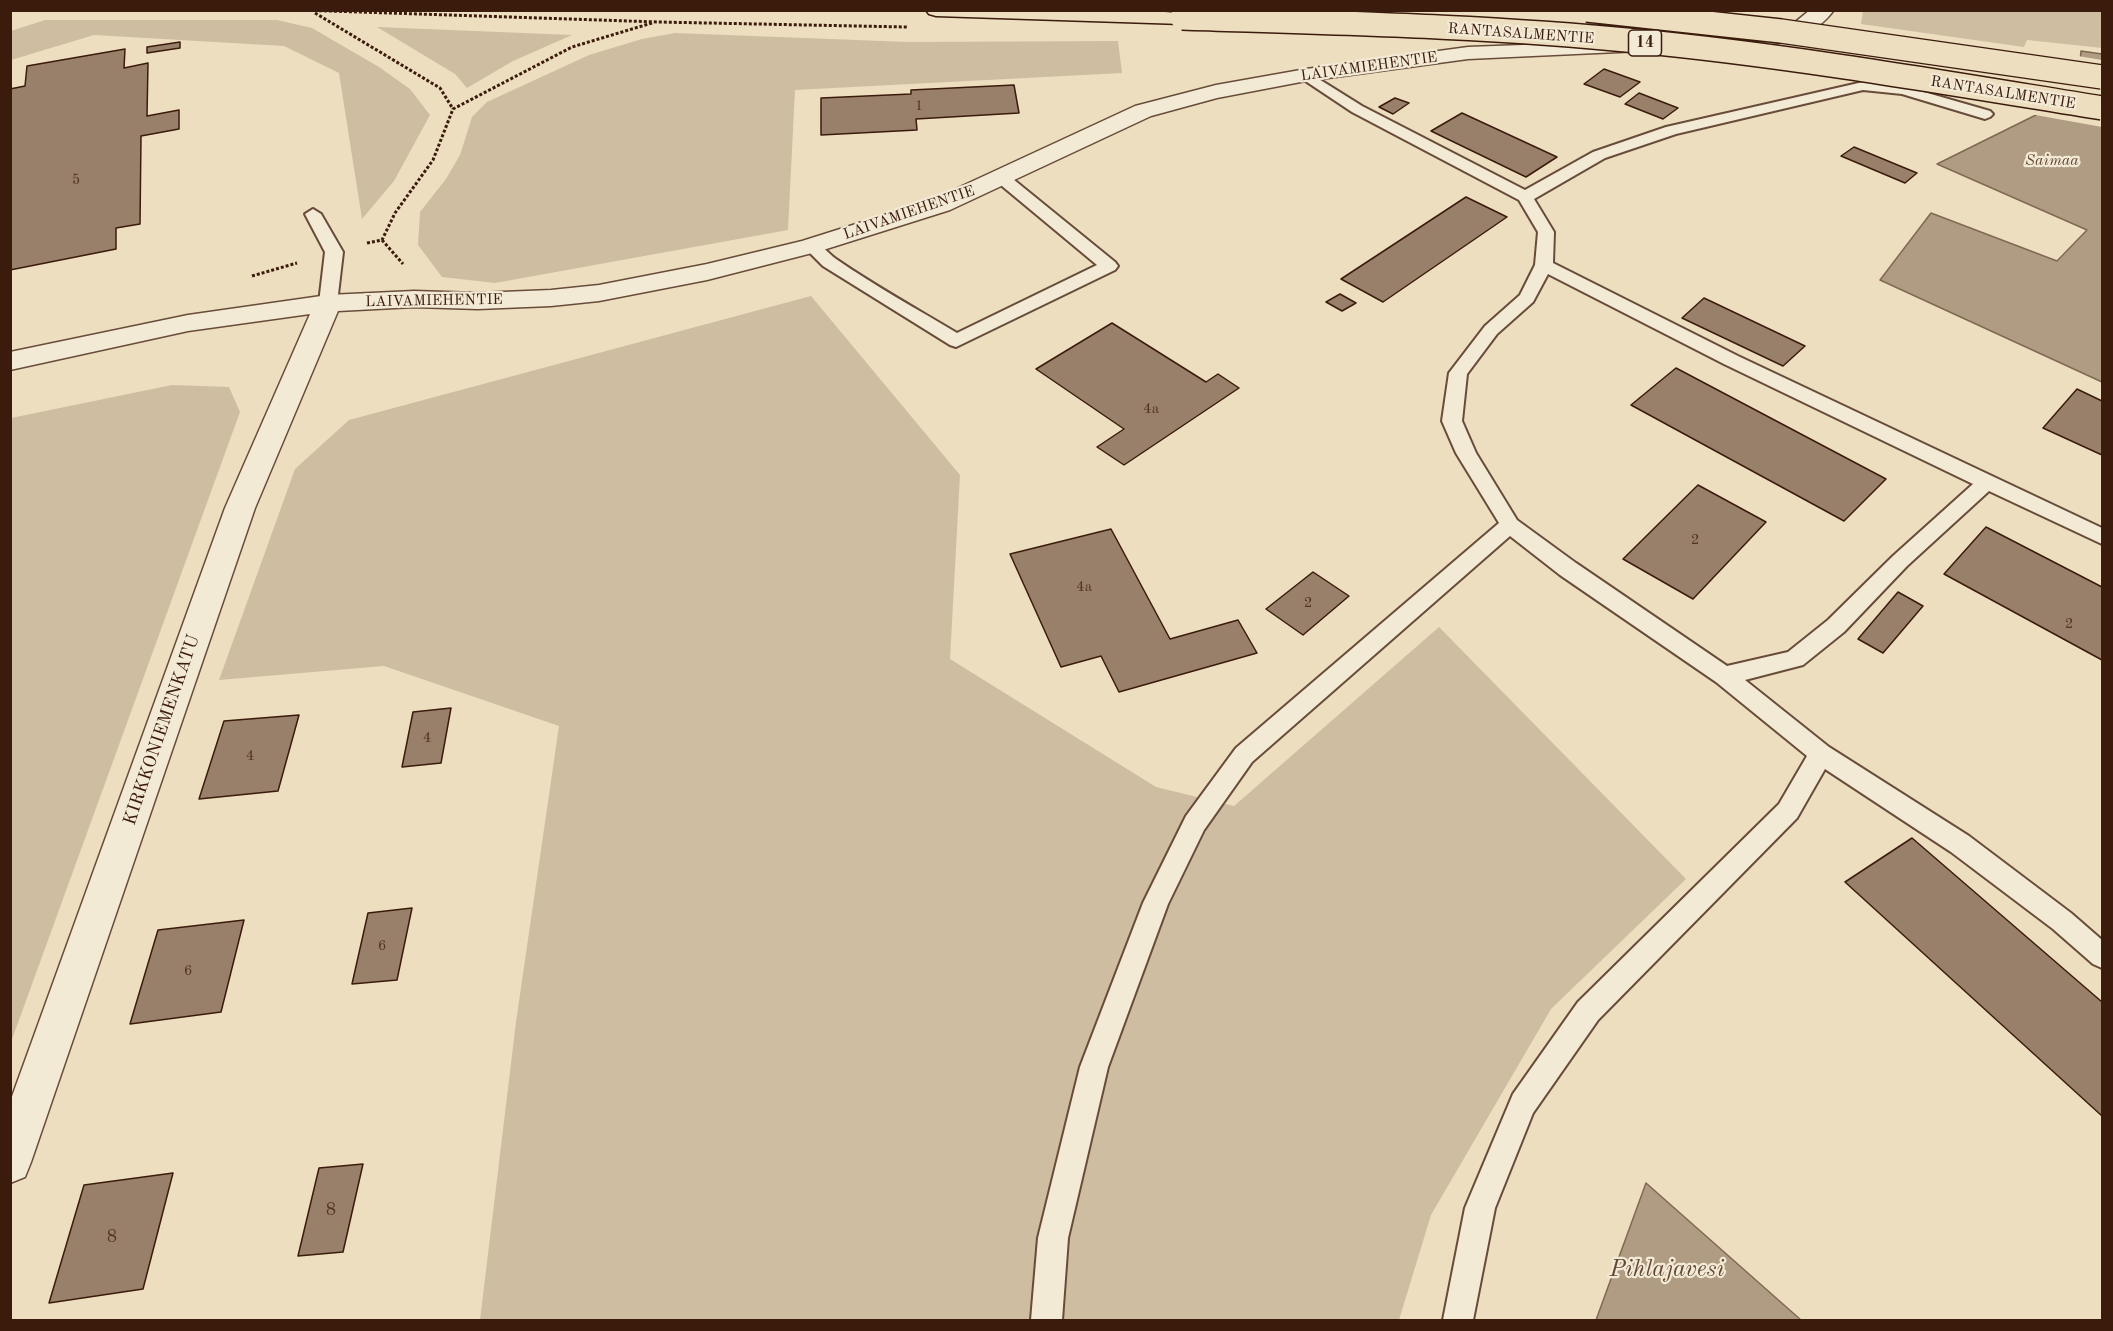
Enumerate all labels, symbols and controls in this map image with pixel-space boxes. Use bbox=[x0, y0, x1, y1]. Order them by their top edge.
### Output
street label: RANTASALMENTIE bbox=[1447, 20, 1595, 48]
road number: 14 bbox=[1628, 30, 1662, 56]
street label: LAIVAMIEHENTIE bbox=[1300, 48, 1438, 86]
street label: RANTASALMENTIE bbox=[1929, 73, 2077, 113]
house number: 1 bbox=[915, 98, 923, 114]
water label: Saimaa bbox=[2025, 151, 2079, 171]
house number: 5 bbox=[72, 172, 80, 188]
street label: LAIVAMIEHENTIE bbox=[841, 182, 977, 244]
street label: LAIVAMIEHENTIE bbox=[365, 291, 503, 311]
house number: 4a bbox=[1143, 400, 1159, 418]
house number: 2 bbox=[1691, 531, 1699, 549]
house number: 4a bbox=[1076, 578, 1092, 596]
house number: 2 bbox=[1304, 594, 1312, 612]
house number: 2 bbox=[2065, 615, 2073, 633]
street label: KIRKKONIEMENKATU bbox=[119, 632, 205, 828]
house number: 4 bbox=[423, 729, 431, 747]
house number: 4 bbox=[246, 747, 254, 765]
house number: 6 bbox=[378, 937, 386, 955]
house number: 6 bbox=[184, 962, 192, 980]
house number: 8 bbox=[326, 1199, 336, 1221]
house number: 8 bbox=[107, 1226, 117, 1248]
water label: Pihlajavesi bbox=[1609, 1256, 1725, 1284]

